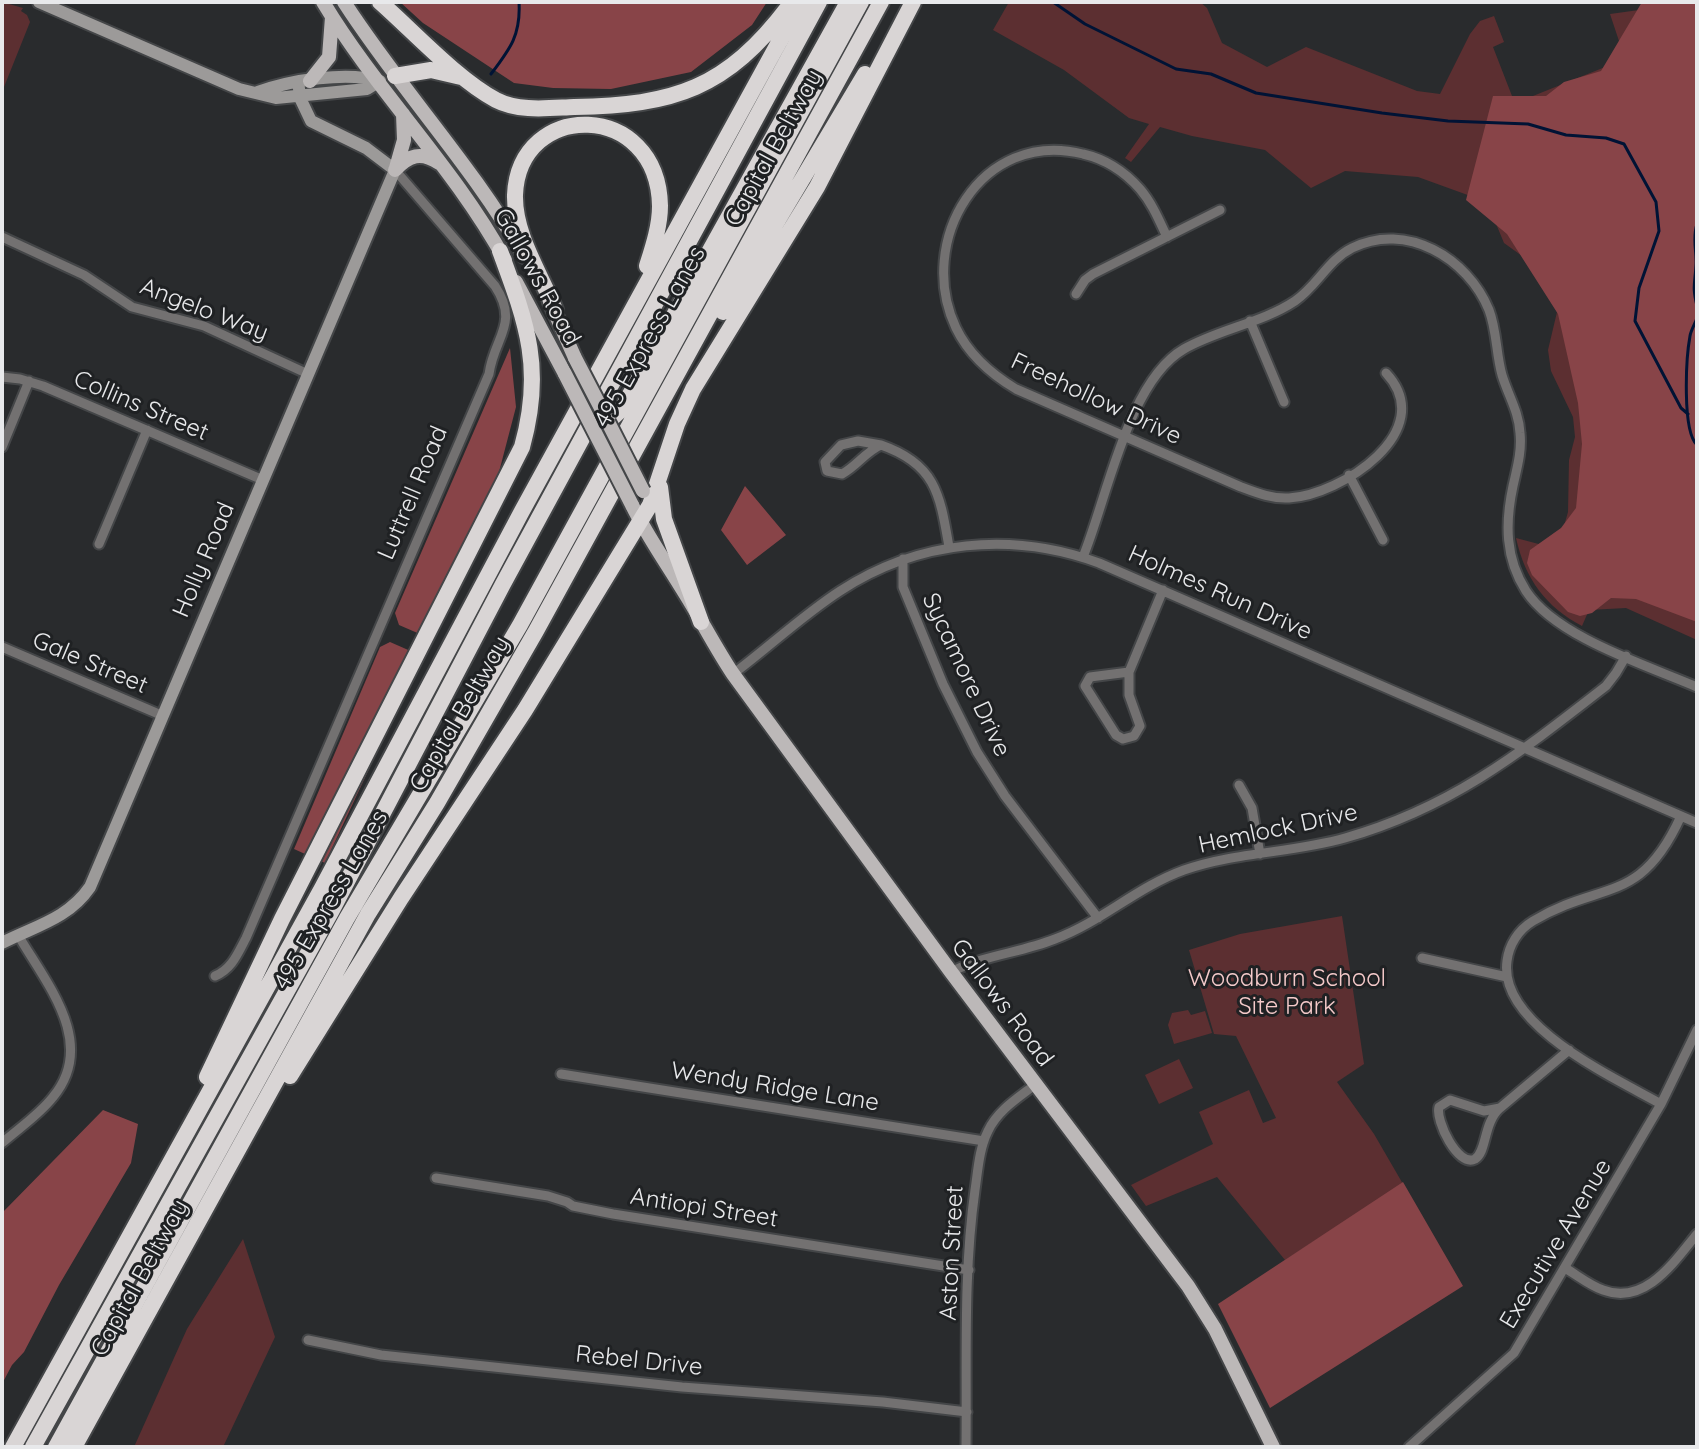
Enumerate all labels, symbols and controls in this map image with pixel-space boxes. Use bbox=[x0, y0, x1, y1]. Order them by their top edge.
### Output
street label: Capital Beltway bbox=[719, 65, 829, 231]
street label: Gallows Road bbox=[488, 203, 586, 351]
street label: 495 Express Lanes bbox=[588, 242, 712, 432]
street label: Angelo Way bbox=[136, 272, 272, 348]
street label: Freehollow Drive bbox=[1006, 347, 1186, 451]
street label: Collins Street bbox=[69, 365, 213, 447]
street label: Luttrell Road bbox=[372, 422, 454, 564]
street label: Holly Road bbox=[167, 498, 241, 622]
street label: Holmes Run Drive bbox=[1124, 540, 1316, 646]
street label: Sycamore Drive bbox=[916, 589, 1016, 761]
street label: Gale Street bbox=[28, 626, 152, 700]
street label: Capital Beltway bbox=[404, 631, 516, 797]
street label: Hemlock Drive bbox=[1196, 798, 1360, 860]
street label: 495 Express Lanes bbox=[268, 805, 394, 995]
street label: Gallows Road bbox=[945, 934, 1059, 1072]
park label: Woodburn School Site Park bbox=[1188, 965, 1386, 1021]
street label: Wendy Ridge Lane bbox=[669, 1056, 881, 1118]
street label: Executive Avenue bbox=[1494, 1154, 1618, 1334]
street label: Antiopi Street bbox=[628, 1182, 780, 1234]
street label: Aston Street bbox=[934, 1185, 970, 1321]
street label: Capital Beltway bbox=[85, 1195, 195, 1361]
street label: Rebel Drive bbox=[574, 1340, 704, 1382]

